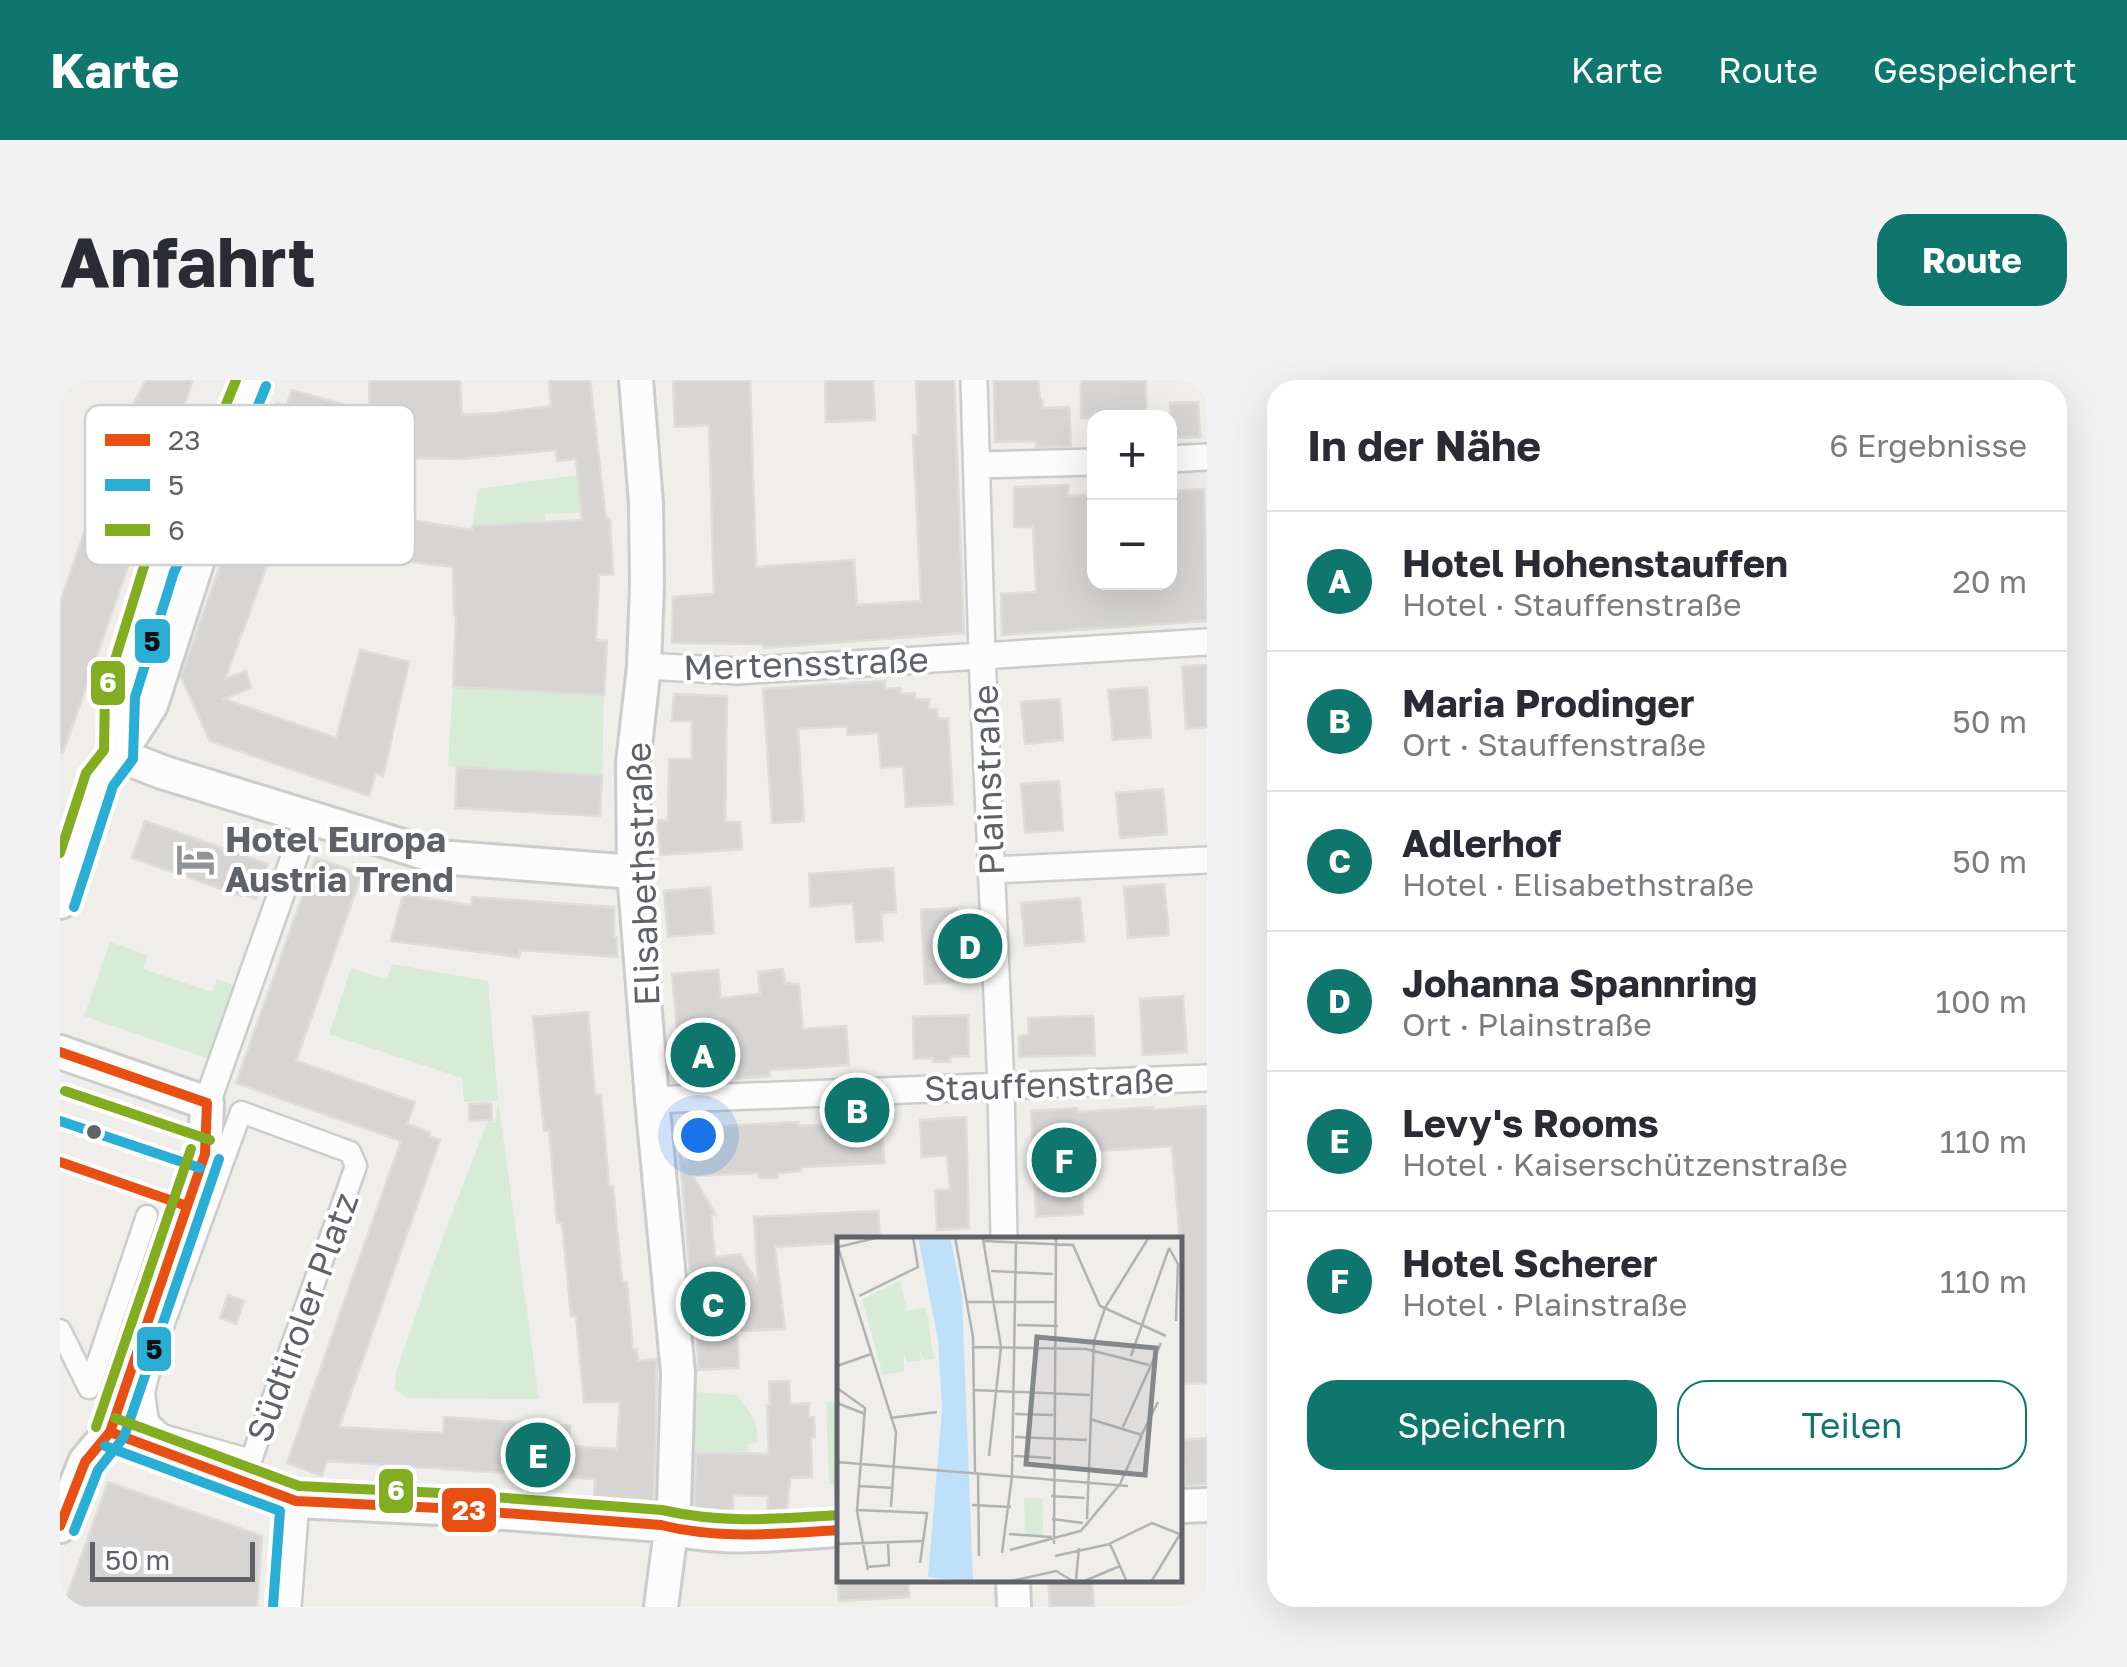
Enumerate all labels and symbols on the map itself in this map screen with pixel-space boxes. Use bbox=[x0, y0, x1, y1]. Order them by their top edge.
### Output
legend bbox=[85, 405, 415, 565]
text: 23 bbox=[168, 423, 201, 456]
text: 5 bbox=[168, 468, 184, 501]
text: 6 bbox=[168, 513, 185, 546]
line badge: 5 bbox=[133, 617, 172, 665]
text: 5 bbox=[143, 624, 161, 657]
street label: Mertensstraße bbox=[683, 638, 929, 688]
line badge: 6 bbox=[89, 659, 127, 707]
text: 6 bbox=[99, 665, 117, 698]
street label: Plainstraße bbox=[964, 684, 1012, 876]
street label: Elisabethstraße bbox=[616, 741, 668, 1007]
place label: Hotel Europa Austria Trend bbox=[225, 818, 454, 900]
hotel icon: Hotel Europa Austria Trend bbox=[174, 838, 216, 880]
pin: D bbox=[938, 908, 1002, 984]
pin: A bbox=[670, 1018, 736, 1092]
street label: Stauffenstraße bbox=[923, 1059, 1175, 1109]
pin: B bbox=[824, 1072, 890, 1148]
your location bbox=[673, 1110, 724, 1161]
unlabelled marker bbox=[84, 1122, 104, 1142]
pin: F bbox=[1032, 1122, 1096, 1198]
street label: Südtiroler Platz bbox=[237, 1187, 367, 1447]
inset map bbox=[837, 1237, 1182, 1582]
pin: C bbox=[680, 1266, 746, 1342]
line badge: 5 bbox=[135, 1325, 173, 1373]
text: 5 bbox=[145, 1332, 163, 1365]
pin: E bbox=[506, 1418, 570, 1492]
line badge: 6 bbox=[377, 1467, 415, 1515]
text: 6 bbox=[387, 1473, 405, 1506]
line badge: 23 bbox=[440, 1486, 498, 1534]
text: 23 bbox=[452, 1493, 486, 1526]
scale bar bbox=[90, 1537, 255, 1582]

